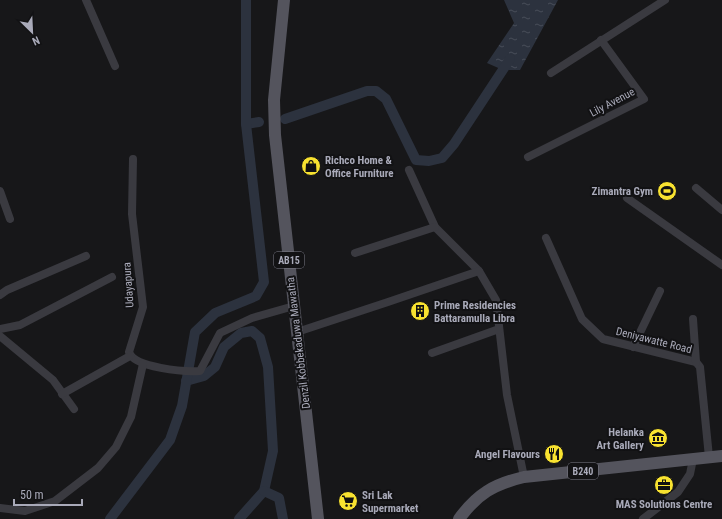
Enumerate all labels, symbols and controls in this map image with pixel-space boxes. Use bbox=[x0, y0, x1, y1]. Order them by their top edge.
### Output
north arrow bbox=[12, 12, 52, 52]
text: N bbox=[30, 33, 42, 48]
street label: Lily Avenue bbox=[588, 85, 637, 120]
place label: Richco Home & Office Furniture bbox=[325, 154, 393, 180]
shop icon: Richco Home & Office Furniture bbox=[300, 155, 322, 177]
sports icon: Zimantra Gym bbox=[656, 180, 678, 202]
place label: Zimantra Gym bbox=[592, 185, 653, 198]
road number: AB15 bbox=[274, 252, 304, 268]
street label: Udayapura bbox=[120, 262, 137, 308]
street label: Denzil Kobbekaduwa Mawatha bbox=[284, 276, 313, 409]
place label: Prime Residencies Battaramulla Libra bbox=[434, 299, 516, 325]
building icon: Prime Residencies Battaramulla Libra bbox=[409, 300, 431, 322]
street label: Deniyawatte Road bbox=[615, 325, 693, 356]
place label: Helanka Art Gallery bbox=[597, 426, 644, 452]
museum icon: Helanka Art Gallery bbox=[647, 427, 669, 449]
restaurant icon: Angel Flavours bbox=[543, 443, 565, 465]
place label: Angel Flavours bbox=[475, 448, 540, 461]
road number: B240 bbox=[568, 463, 598, 479]
office icon: MAS Solutions Centre bbox=[653, 474, 675, 496]
scale bar bbox=[14, 481, 82, 507]
text: 50 m bbox=[20, 488, 44, 502]
place label: Sri Lak Supermarket bbox=[362, 489, 419, 515]
supermarket icon: Sri Lak Supermarket bbox=[337, 490, 359, 512]
place label: MAS Solutions Centre bbox=[616, 498, 712, 511]

